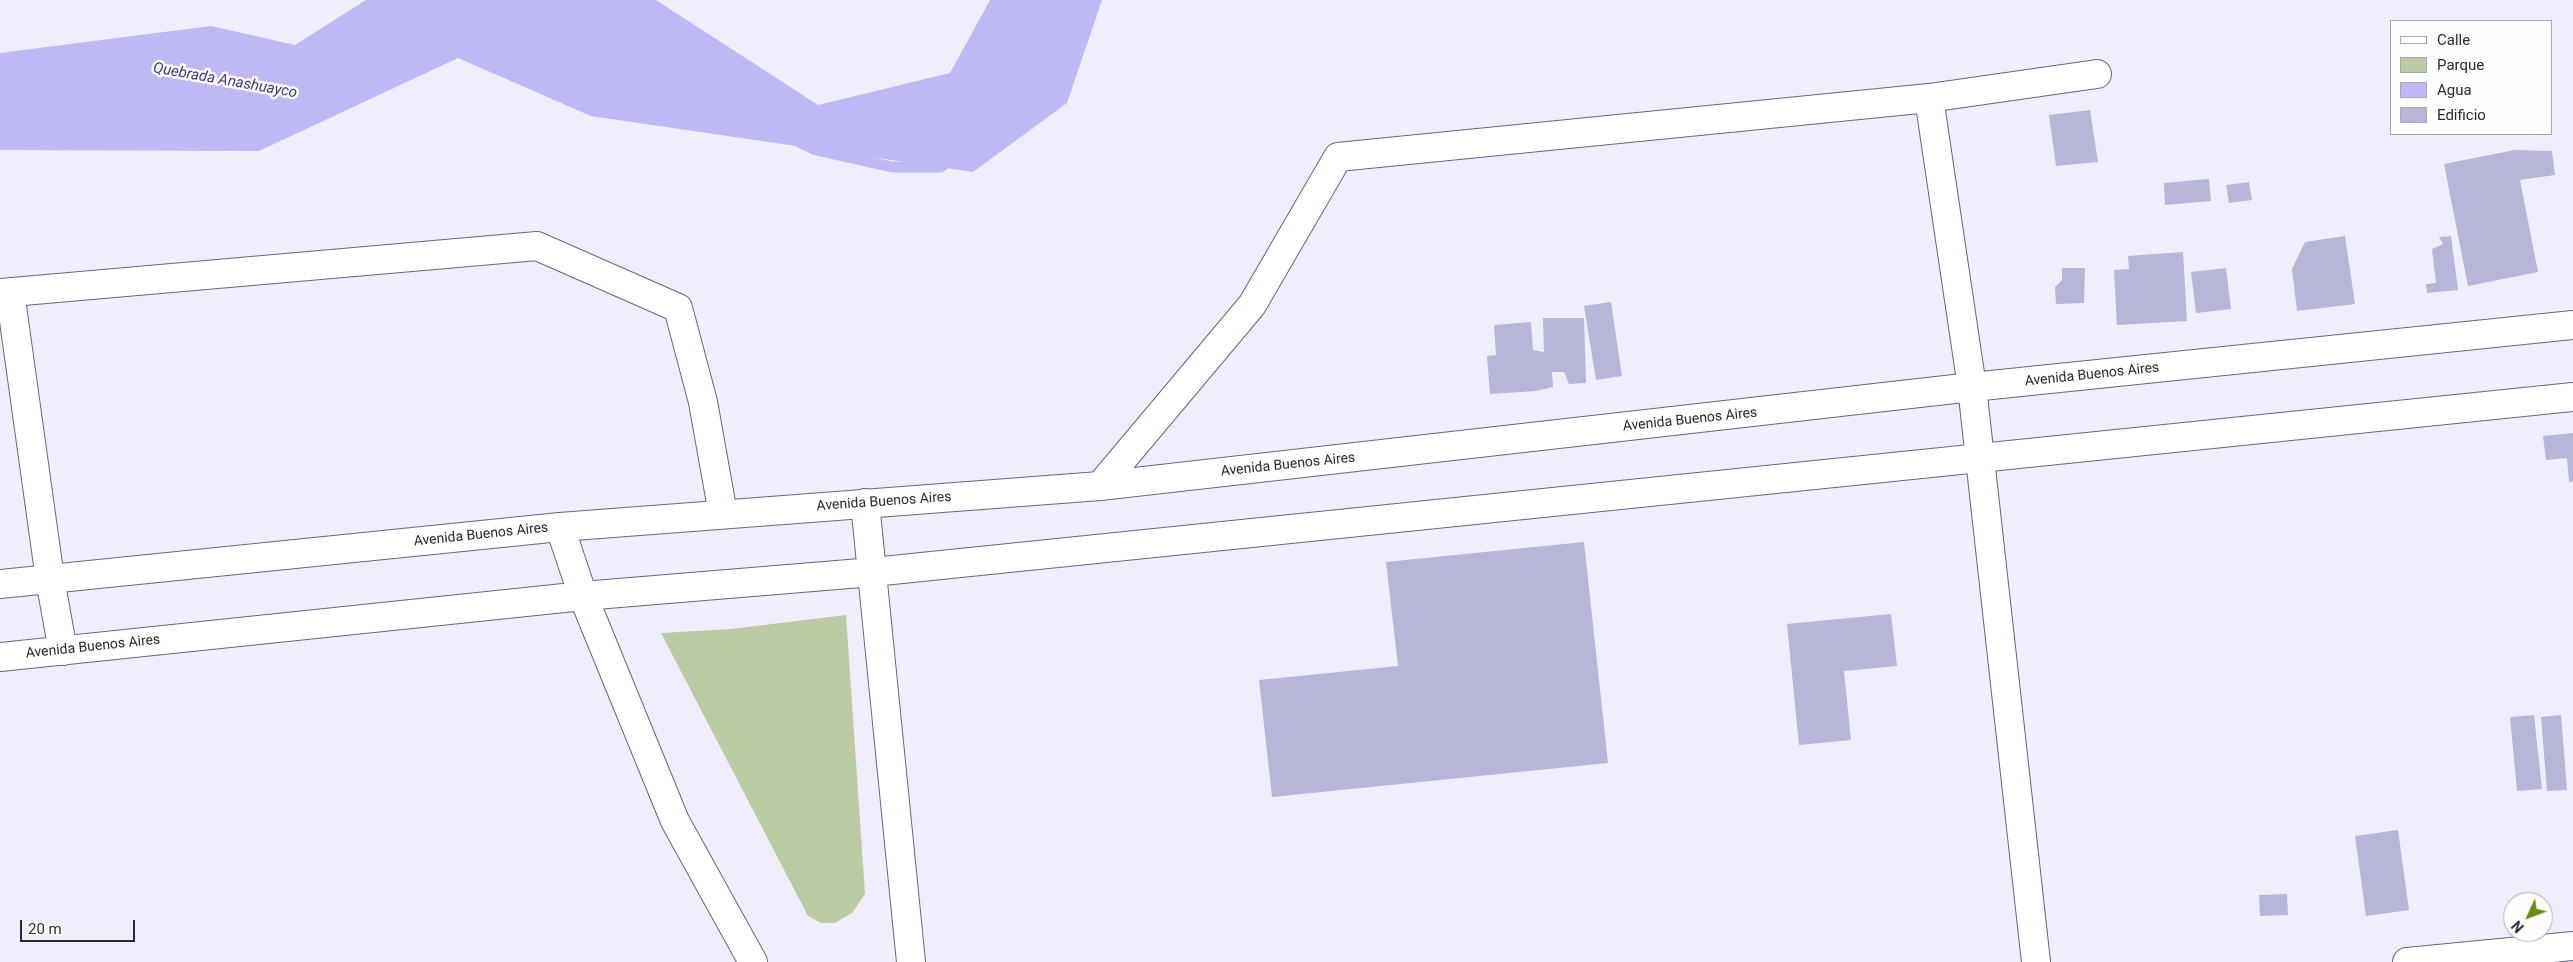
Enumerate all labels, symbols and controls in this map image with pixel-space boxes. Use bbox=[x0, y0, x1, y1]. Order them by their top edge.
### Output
legend bbox=[2390, 20, 2553, 135]
text: Calle bbox=[2437, 31, 2470, 49]
text: Parque bbox=[2437, 56, 2484, 74]
water label: Quebrada Anashuayco bbox=[152, 59, 298, 103]
text: Agua bbox=[2437, 81, 2472, 99]
text: Edificio bbox=[2437, 106, 2486, 124]
street label: Avenida Buenos Aires bbox=[2024, 360, 2160, 390]
street label: Avenida Buenos Aires bbox=[1622, 405, 1758, 435]
street label: Avenida Buenos Aires bbox=[1220, 450, 1356, 480]
street label: Avenida Buenos Aires bbox=[816, 489, 952, 515]
street label: Avenida Buenos Aires bbox=[413, 520, 549, 550]
street label: Avenida Buenos Aires bbox=[25, 632, 161, 662]
north arrow bbox=[2503, 892, 2553, 942]
scale bar bbox=[22, 910, 138, 942]
text: N bbox=[2509, 917, 2527, 936]
text: 20 m bbox=[28, 920, 62, 938]

